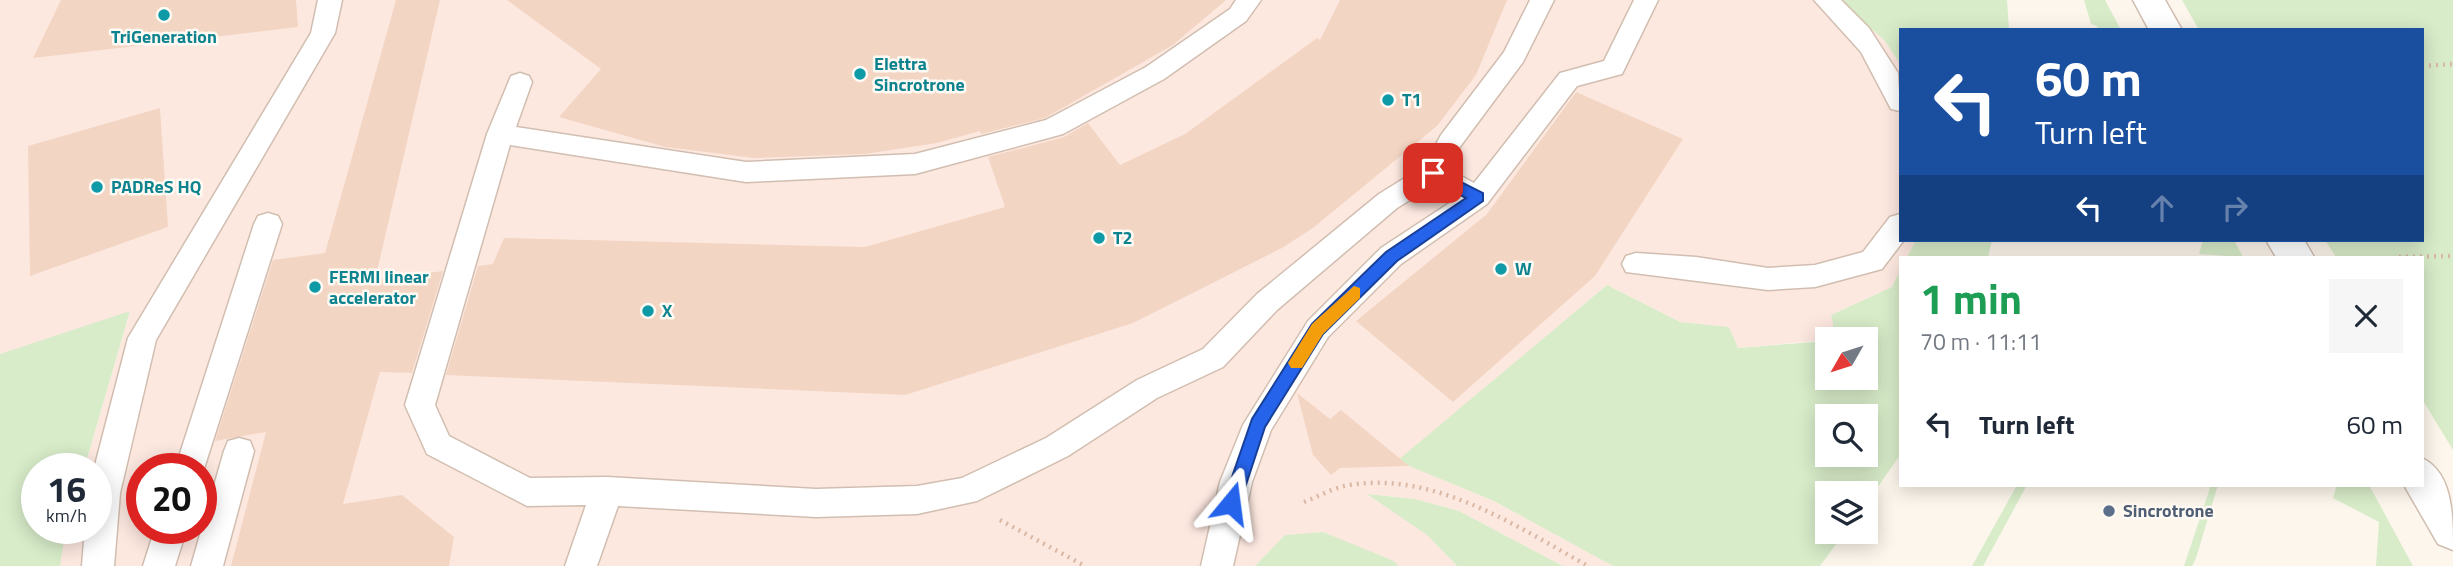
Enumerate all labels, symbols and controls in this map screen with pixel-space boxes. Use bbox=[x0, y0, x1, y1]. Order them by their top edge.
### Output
marker: TriGeneration bbox=[156, 7, 172, 23]
place label: TriGeneration bbox=[111, 23, 217, 50]
text: 60 m bbox=[2035, 40, 2142, 115]
place label: Elettra Sincrotrone bbox=[874, 50, 965, 98]
icon: left bbox=[1920, 56, 2011, 147]
marker: Elettra Sincrotrone bbox=[852, 66, 868, 82]
place label: T1 bbox=[1402, 86, 1422, 113]
marker: T1 bbox=[1380, 92, 1396, 108]
text: Turn left bbox=[2035, 108, 2147, 156]
pin bbox=[1403, 143, 1463, 203]
icon: arrive bbox=[1414, 154, 1452, 192]
place label: PADReS HQ bbox=[111, 173, 201, 200]
marker: PADReS HQ bbox=[89, 179, 105, 195]
icon: left bbox=[2070, 189, 2108, 227]
icon: ahead bbox=[2143, 189, 2181, 227]
icon: right bbox=[2216, 189, 2254, 227]
place label: T2 bbox=[1113, 224, 1133, 251]
marker: T2 bbox=[1091, 230, 1107, 246]
place label: W bbox=[1515, 255, 1532, 282]
marker: W bbox=[1493, 261, 1509, 277]
place label: FERMI linear accelerator bbox=[329, 263, 429, 311]
text: 1 min bbox=[1920, 266, 2022, 330]
marker: FERMI linear accelerator bbox=[307, 279, 323, 295]
button: close bbox=[2329, 279, 2403, 353]
place label: X bbox=[662, 297, 673, 324]
marker: X bbox=[640, 303, 656, 319]
text: 70 m · 11:11 bbox=[1920, 324, 2042, 359]
north arrow bbox=[1815, 327, 1878, 390]
map controls bbox=[1815, 327, 1878, 544]
button: search bbox=[1815, 404, 1878, 467]
icon: left bbox=[1920, 405, 1958, 443]
text: Turn left bbox=[1979, 405, 2074, 444]
text: 60 m bbox=[2346, 405, 2403, 444]
speed limit sign: 20 bbox=[126, 453, 217, 544]
text: 16 bbox=[47, 462, 86, 516]
position arrow bbox=[1194, 466, 1268, 540]
button: layers bbox=[1815, 481, 1878, 544]
place label: Sincrotrone bbox=[2123, 497, 2214, 524]
text: km/h bbox=[46, 502, 87, 529]
marker: Sincrotrone bbox=[2101, 503, 2117, 519]

